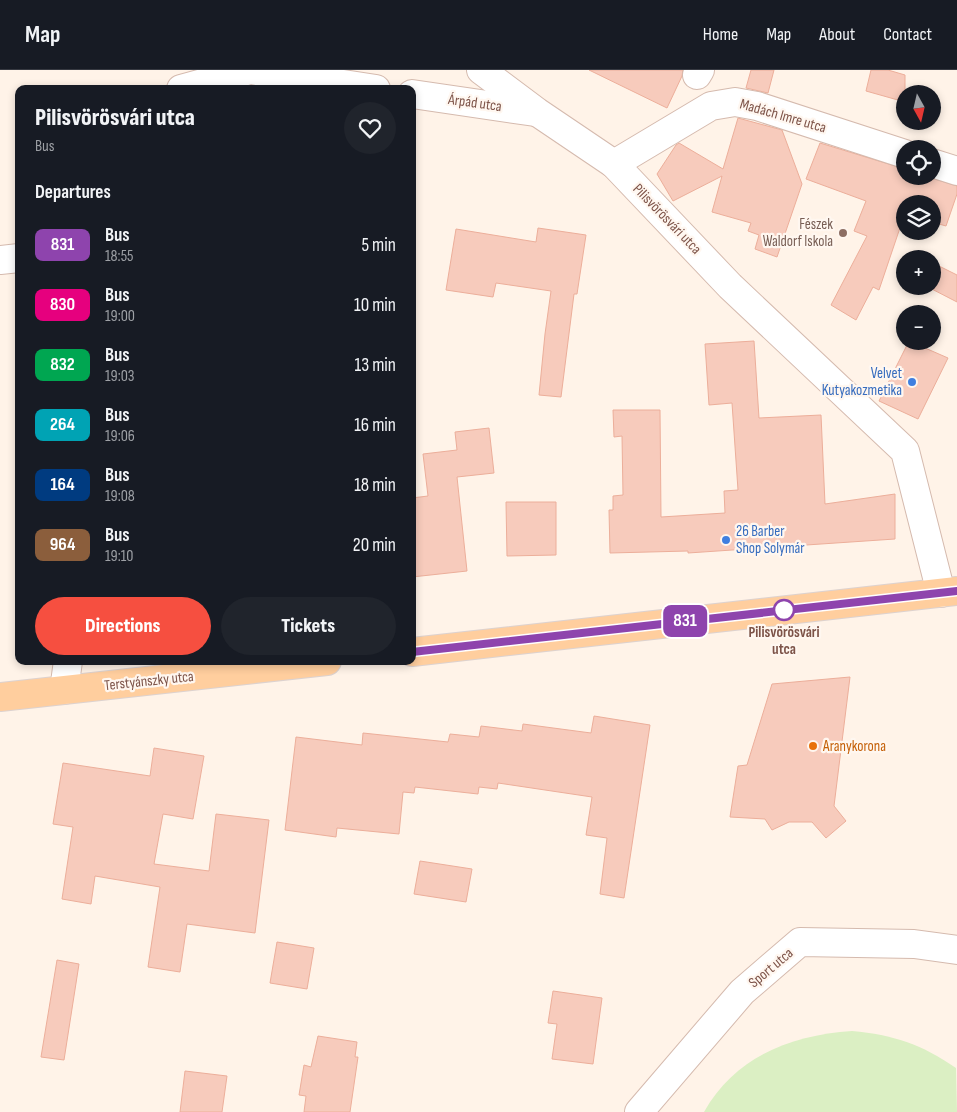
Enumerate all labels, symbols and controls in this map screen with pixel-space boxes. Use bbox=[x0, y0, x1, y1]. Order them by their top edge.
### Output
text: Map bbox=[25, 20, 60, 49]
text: Home bbox=[703, 24, 738, 45]
text: Map bbox=[766, 24, 791, 45]
text: About bbox=[819, 24, 855, 45]
text: Contact bbox=[883, 24, 932, 45]
north arrow bbox=[896, 85, 941, 130]
map controls bbox=[896, 85, 941, 350]
street label: Árpád utca bbox=[446, 90, 503, 116]
street label: Madách Imre utca bbox=[738, 95, 829, 137]
button: heart bbox=[344, 102, 396, 154]
text: Pilisvörösvári utca bbox=[35, 103, 195, 132]
text: Bus bbox=[35, 137, 55, 156]
button: locate bbox=[896, 140, 941, 185]
street label: Pilisvörösvári utca bbox=[629, 180, 706, 258]
text: Departures bbox=[35, 181, 111, 204]
button: layers bbox=[896, 195, 941, 240]
place label: Fészek Waldorf Iskola bbox=[763, 215, 833, 251]
text: Bus bbox=[105, 224, 130, 247]
marker: Fészek Waldorf Iskola bbox=[837, 227, 849, 239]
text: 831 bbox=[51, 234, 74, 255]
text: 5 min bbox=[361, 234, 396, 257]
text: 18:55 bbox=[105, 247, 133, 266]
button: + bbox=[896, 250, 941, 295]
text: Bus bbox=[105, 284, 130, 307]
text: 830 bbox=[50, 294, 75, 315]
text: 10 min bbox=[354, 294, 396, 317]
button: − bbox=[896, 305, 941, 350]
text: 19:00 bbox=[105, 307, 135, 326]
text: Bus bbox=[105, 344, 130, 367]
text: 832 bbox=[50, 354, 75, 375]
text: 13 min bbox=[355, 354, 396, 377]
place label: Velvet Kutyakozmetika bbox=[822, 364, 902, 400]
text: 19:03 bbox=[105, 367, 135, 386]
marker: Velvet Kutyakozmetika bbox=[906, 376, 918, 388]
text: Bus bbox=[105, 404, 130, 427]
text: 264 bbox=[50, 414, 75, 435]
text: 16 min bbox=[354, 414, 396, 437]
text: 19:06 bbox=[105, 427, 135, 446]
text: Bus bbox=[105, 464, 130, 487]
text: 164 bbox=[50, 474, 75, 495]
text: 18 min bbox=[354, 474, 396, 497]
text: 19:08 bbox=[105, 487, 135, 506]
place label: 26 Barber Shop Solymár bbox=[736, 522, 805, 558]
text: Bus bbox=[105, 524, 130, 547]
text: 964 bbox=[50, 534, 75, 555]
text: 20 min bbox=[353, 534, 396, 557]
marker: 26 Barber Shop Solymár bbox=[720, 534, 732, 546]
text: 19:10 bbox=[105, 547, 133, 566]
button: Directions bbox=[35, 597, 211, 655]
button: Tickets bbox=[221, 597, 396, 655]
marker: Pilisvörösvári utca bbox=[773, 599, 795, 621]
line badge: 831 bbox=[656, 605, 714, 637]
text: 831 bbox=[673, 610, 697, 631]
place label: Pilisvörösvári utca bbox=[748, 623, 820, 659]
street label: Terstyánszky utca bbox=[103, 667, 195, 695]
place label: Aranykorona bbox=[822, 737, 886, 756]
marker: Aranykorona bbox=[807, 740, 819, 752]
street label: Sport utca bbox=[745, 944, 797, 992]

